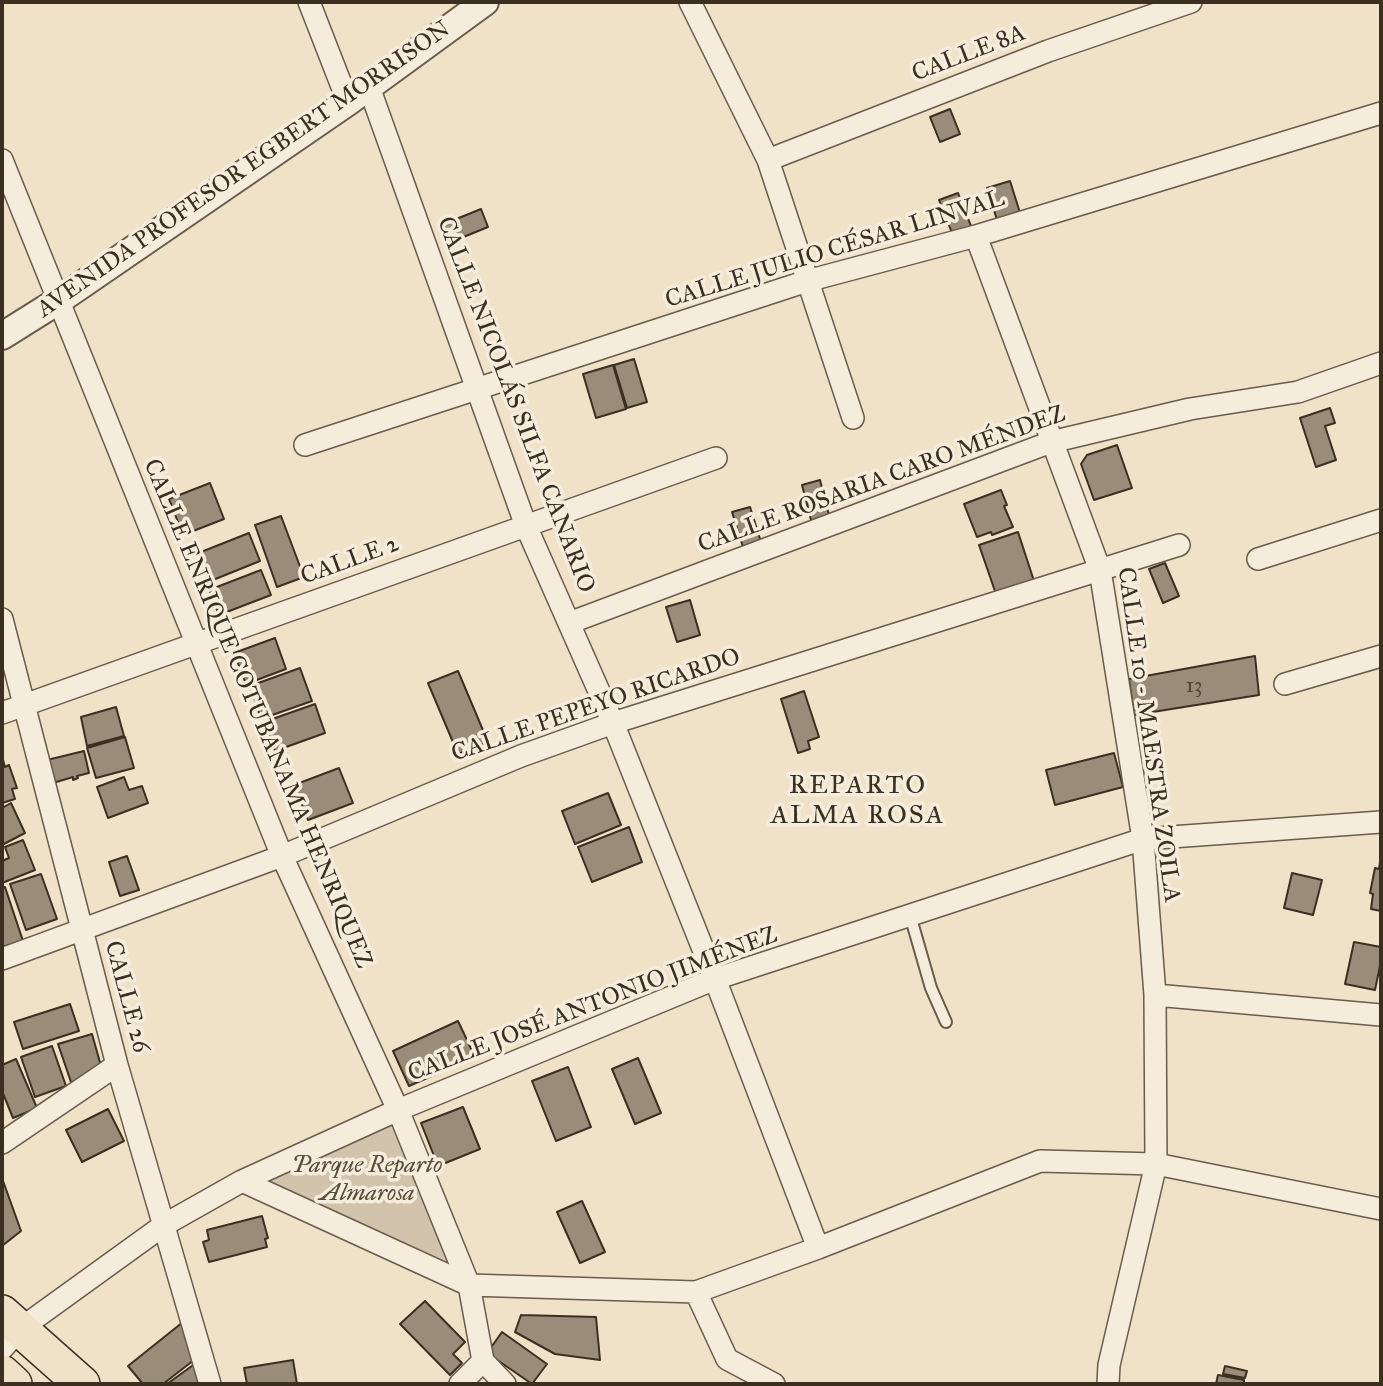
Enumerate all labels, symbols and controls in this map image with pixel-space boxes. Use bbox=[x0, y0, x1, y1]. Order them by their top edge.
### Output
street label: AVENIDA PROFESOR EGBERT MORRISON bbox=[32, 15, 456, 325]
street label: CALLE 8A bbox=[908, 19, 1030, 89]
street label: CALLE JULIO CÉSAR LINVAL bbox=[662, 185, 1008, 315]
street label: CALLE NICOLÁS SILFA CANARIO bbox=[430, 213, 600, 597]
street label: CALLE ROSARIA CARO MÉNDEZ bbox=[694, 400, 1070, 560]
street label: CALLE ENRIQUE COTUBANAMA HENRIQUEZ bbox=[136, 455, 378, 973]
street label: CALLE 2 bbox=[297, 530, 403, 592]
street label: CALLE 10 - MAESTRA ZOILA bbox=[1110, 565, 1186, 905]
street label: CALLE PEPEYO RICARDO bbox=[448, 643, 744, 769]
house number: 13 bbox=[1186, 674, 1202, 700]
district label: REPARTO ALMA ROSA bbox=[772, 771, 944, 832]
street label: CALLE JOSÉ ANTONIO JIMÉNEZ bbox=[404, 921, 782, 1089]
street label: CALLE 26 bbox=[97, 938, 155, 1056]
park label: Parque Reparto Almarosa bbox=[292, 1152, 442, 1208]

